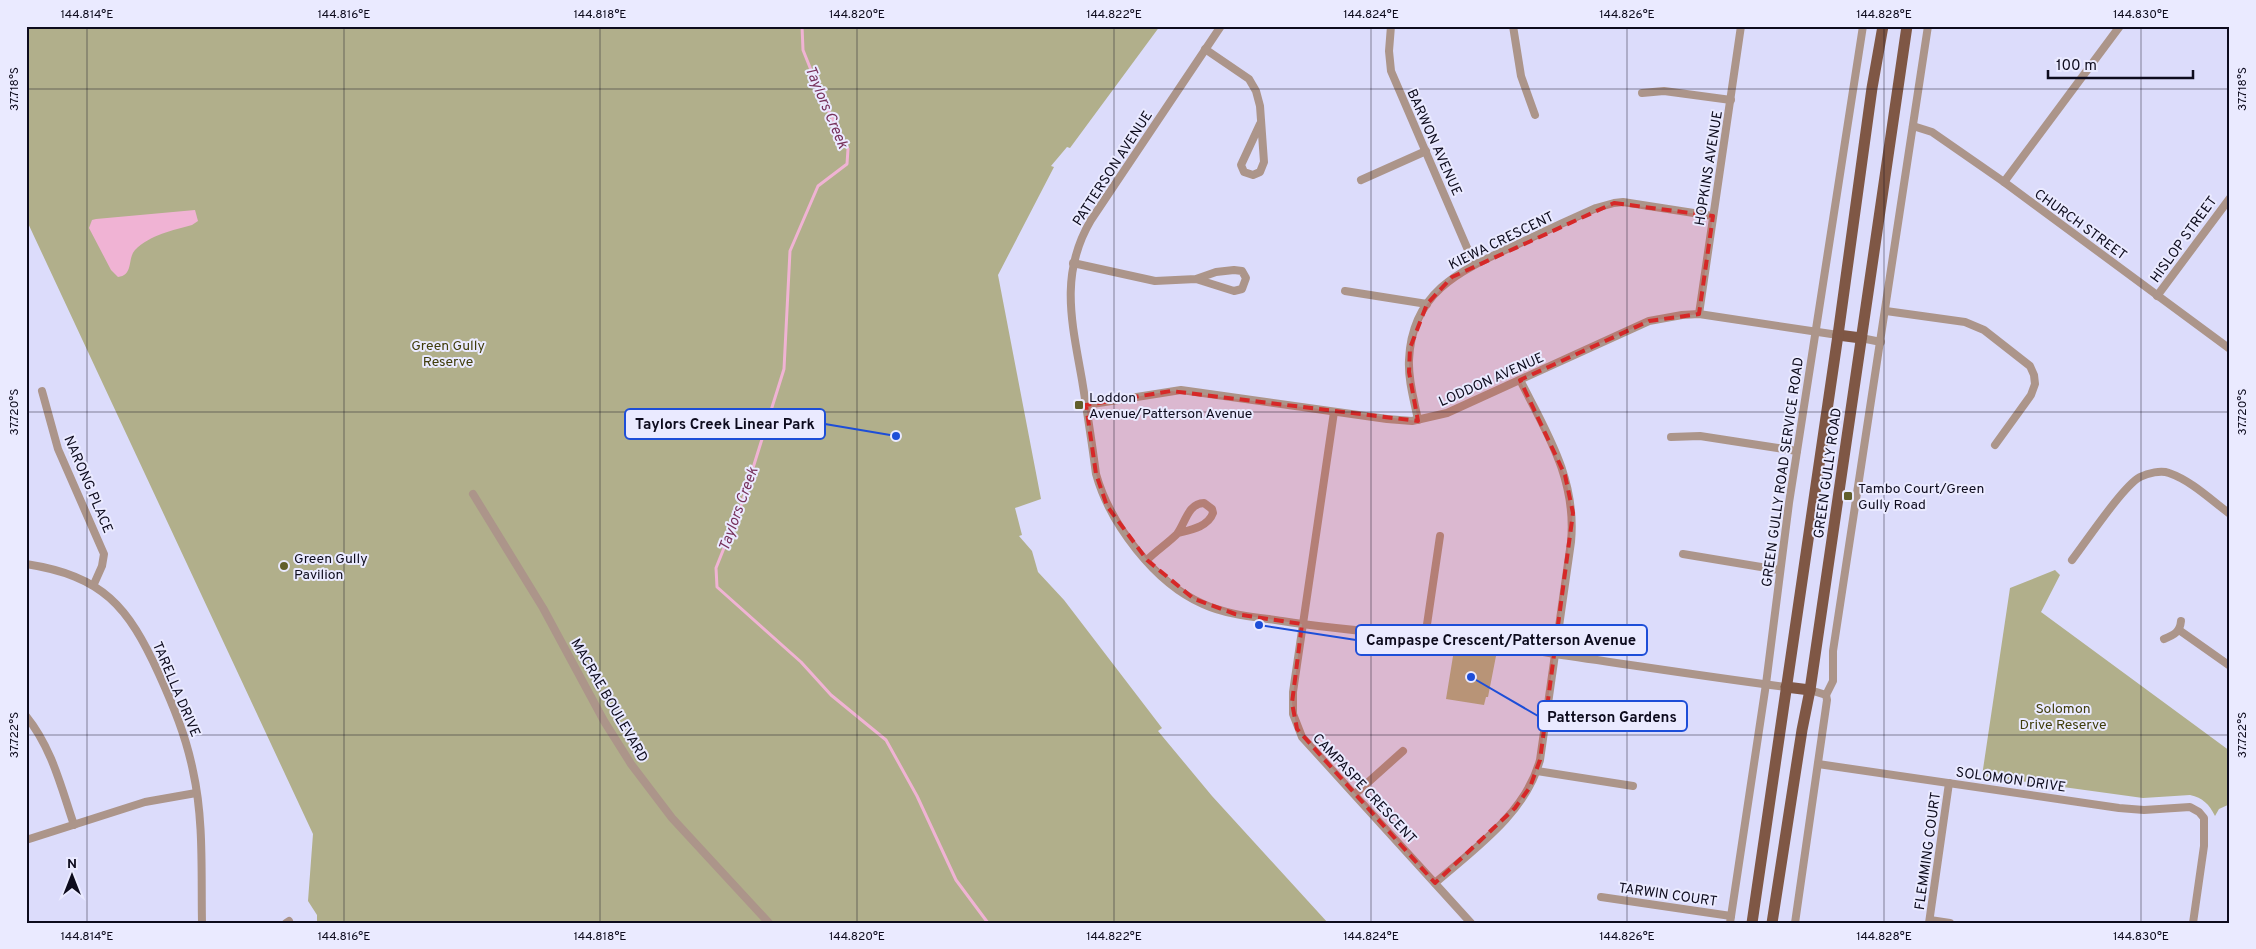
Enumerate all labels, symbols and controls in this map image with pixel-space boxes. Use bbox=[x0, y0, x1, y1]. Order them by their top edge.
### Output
text: 144.814°E bbox=[61, 7, 113, 23]
text: 144.816°E bbox=[318, 7, 370, 23]
text: 144.818°E bbox=[573, 7, 627, 23]
text: 144.820°E bbox=[829, 7, 885, 23]
text: 144.822°E bbox=[1086, 7, 1142, 23]
text: 144.824°E bbox=[1343, 7, 1399, 23]
text: 144.826°E bbox=[1599, 7, 1655, 23]
text: 144.828°E bbox=[1856, 7, 1912, 23]
text: 144.830°E bbox=[2113, 7, 2169, 23]
scale bar bbox=[2048, 48, 2194, 80]
text: 100 m bbox=[2056, 57, 2097, 76]
water label: Taylors Creek bbox=[800, 63, 852, 152]
text: 37.718°S bbox=[7, 67, 23, 111]
text: 37.718°S bbox=[2235, 67, 2251, 111]
street label: BARWON AVENUE bbox=[1402, 87, 1465, 199]
street label: PATTERSON AVENUE bbox=[1070, 108, 1157, 229]
street label: HOPKINS AVENUE bbox=[1692, 110, 1727, 227]
street label: CHURCH STREET bbox=[2031, 186, 2130, 264]
street label: HISLOP STREET bbox=[2147, 193, 2221, 286]
street label: KIEWA CRESCENT bbox=[1446, 209, 1557, 274]
park label: Green Gully Reserve bbox=[411, 338, 485, 371]
street label: LODDON AVENUE bbox=[1436, 350, 1547, 411]
street label: GREEN GULLY ROAD SERVICE ROAD bbox=[1759, 356, 1808, 588]
text: 37.720°S bbox=[7, 389, 23, 435]
text: 37.720°S bbox=[2235, 389, 2251, 435]
place label: Loddon Avenue/Patterson Avenue bbox=[1089, 390, 1252, 423]
marker: Loddon Avenue/Patterson Avenue bbox=[1073, 399, 1085, 411]
street label: GREEN GULLY ROAD bbox=[1811, 407, 1846, 540]
callout: Taylors Creek Linear Park bbox=[625, 409, 825, 439]
text: Taylors Creek Linear Park bbox=[635, 416, 815, 435]
street label: NARONG PLACE bbox=[59, 433, 116, 536]
water label: Taylors Creek bbox=[715, 465, 764, 554]
place label: Tambo Court/Green Gully Road bbox=[1858, 481, 1984, 514]
marker: Tambo Court/Green Gully Road bbox=[1842, 490, 1854, 502]
place label: Green Gully Pavilion bbox=[294, 551, 368, 584]
marker: Green Gully Pavilion bbox=[278, 560, 290, 572]
callout: Campaspe Crescent/Patterson Avenue bbox=[1356, 625, 1647, 655]
text: Campaspe Crescent/Patterson Avenue bbox=[1366, 632, 1636, 651]
street label: MACRAE BOULEVARD bbox=[566, 636, 651, 765]
street label: TARELLA DRIVE bbox=[148, 640, 203, 740]
callout: Patterson Gardens bbox=[1538, 701, 1687, 731]
park label: Solomon Drive Reserve bbox=[2019, 701, 2107, 734]
text: Patterson Gardens bbox=[1547, 709, 1677, 728]
text: 37.722°S bbox=[7, 712, 23, 758]
text: 37.722°S bbox=[2235, 712, 2251, 758]
street label: CAMPASPE CRESCENT bbox=[1308, 730, 1420, 848]
street label: SOLOMON DRIVE bbox=[1955, 764, 2067, 797]
street label: FLEMMING COURT bbox=[1912, 791, 1945, 911]
north arrow bbox=[48, 852, 98, 902]
text: N bbox=[67, 856, 77, 873]
street label: TARWIN COURT bbox=[1617, 880, 1718, 911]
text: 144.814°E bbox=[61, 929, 113, 945]
text: 144.816°E bbox=[318, 929, 370, 945]
text: 144.818°E bbox=[573, 929, 627, 945]
text: 144.820°E bbox=[829, 929, 885, 945]
text: 144.822°E bbox=[1086, 929, 1142, 945]
text: 144.824°E bbox=[1343, 929, 1399, 945]
text: 144.826°E bbox=[1599, 929, 1655, 945]
text: 144.828°E bbox=[1856, 929, 1912, 945]
text: 144.830°E bbox=[2113, 929, 2169, 945]

